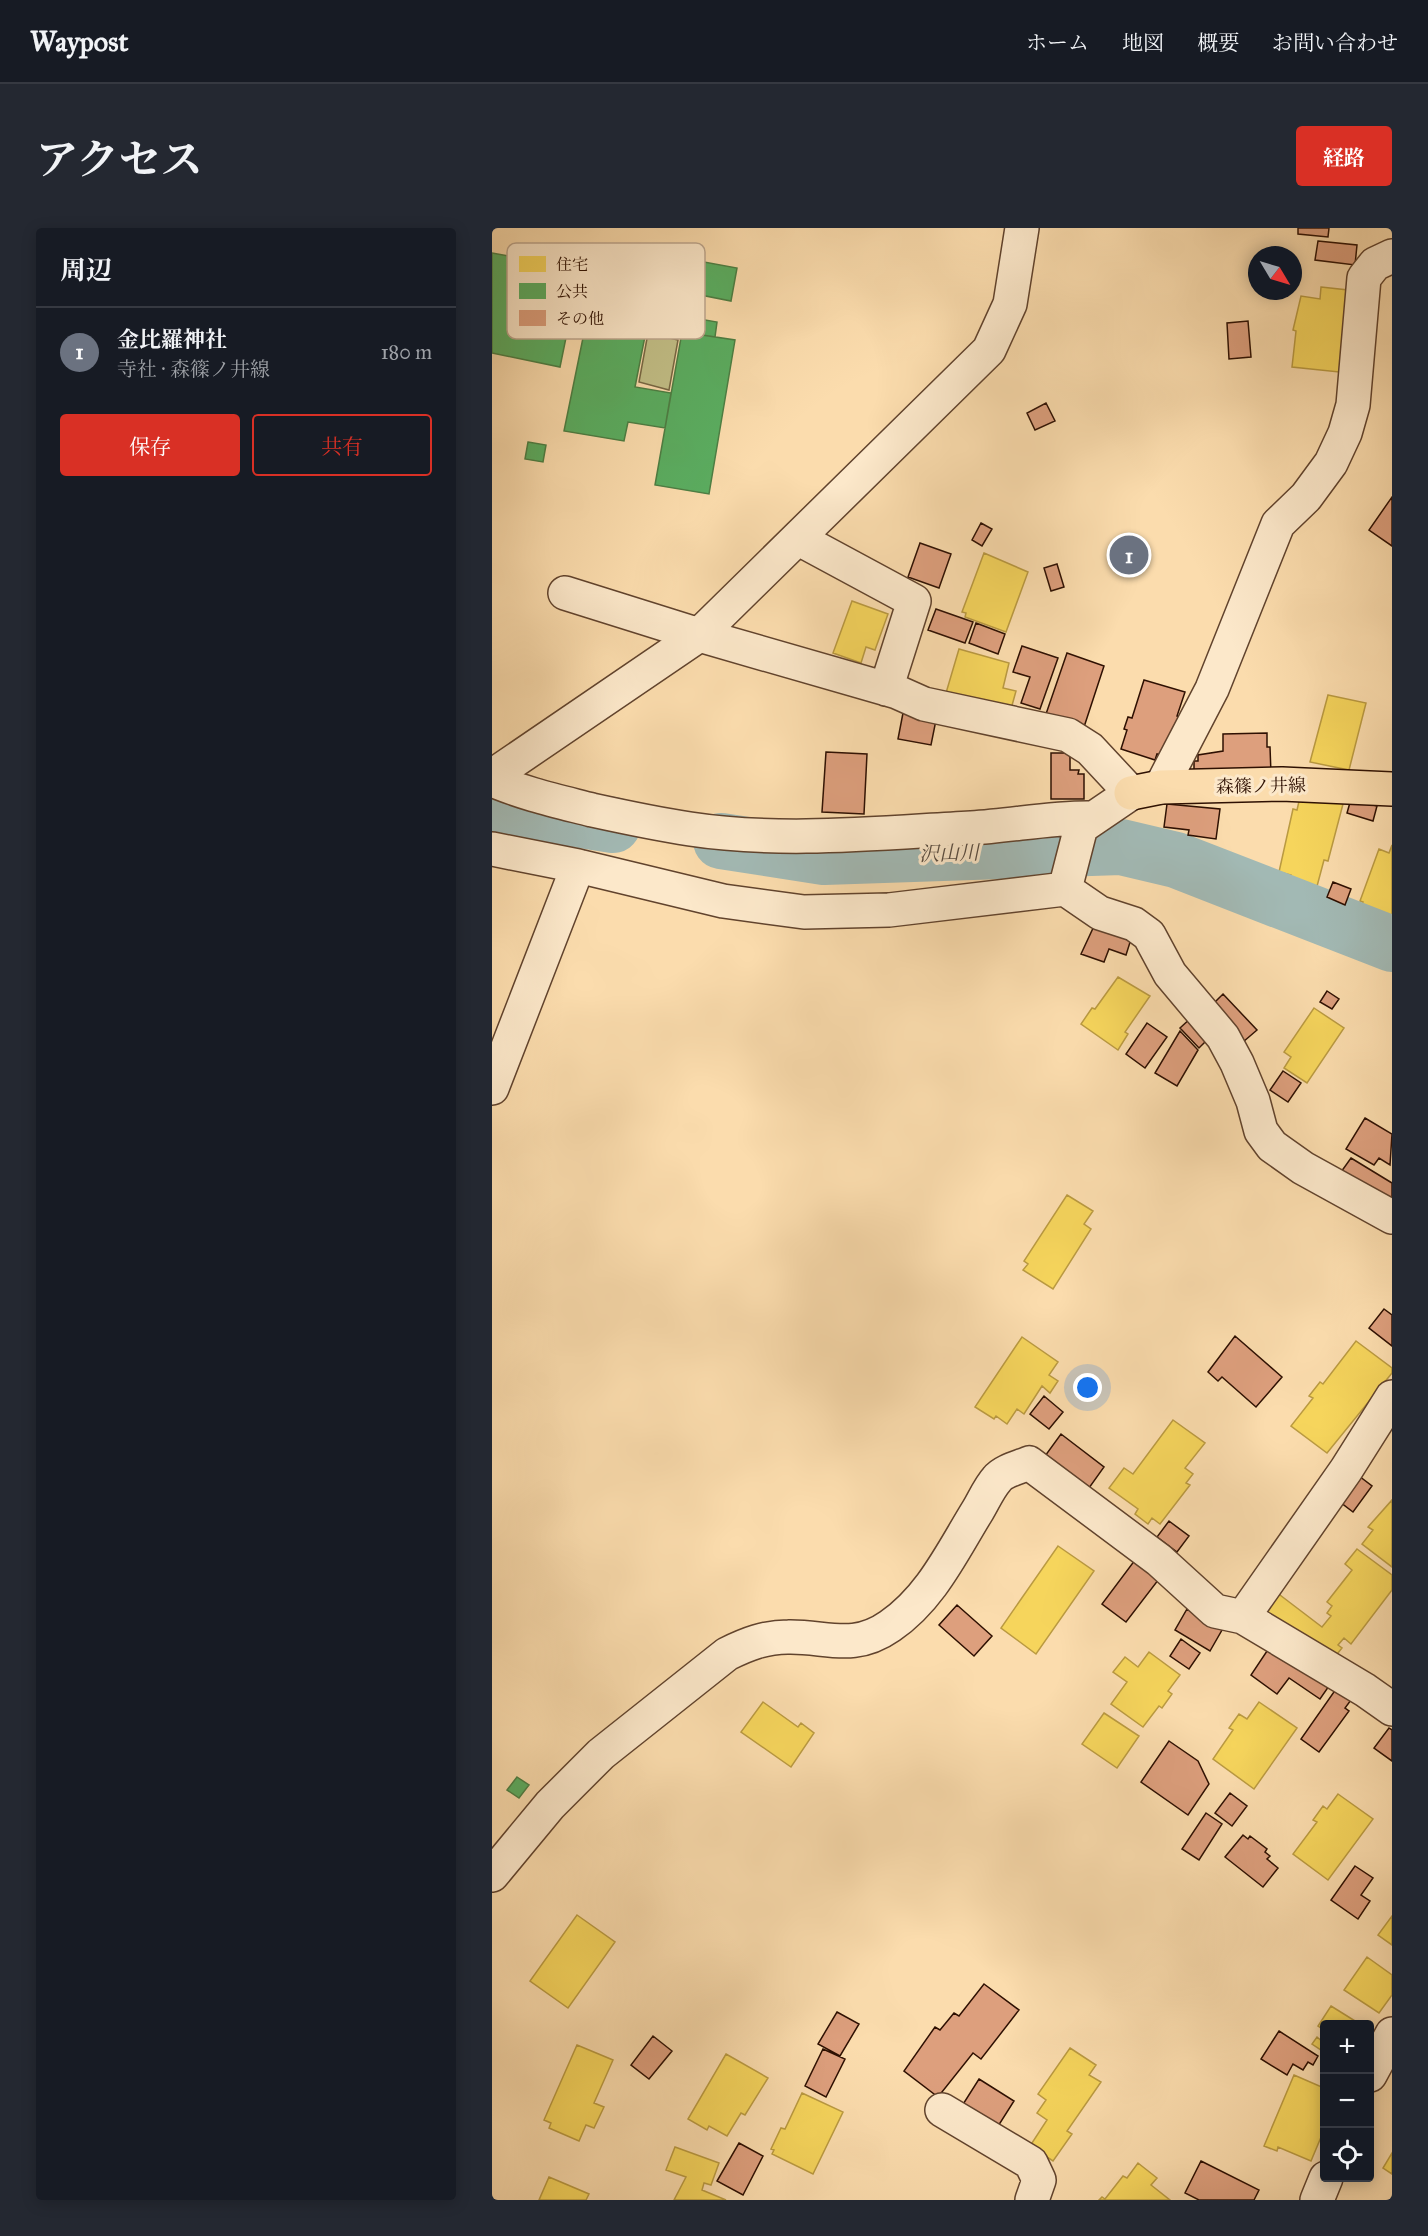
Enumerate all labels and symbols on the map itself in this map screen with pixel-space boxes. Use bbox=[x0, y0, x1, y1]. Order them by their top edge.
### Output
legend bbox=[507, 243, 705, 339]
north arrow bbox=[1248, 246, 1302, 300]
text: 住宅 bbox=[556, 255, 588, 274]
text: 公共 bbox=[556, 282, 588, 301]
text: その他 bbox=[556, 309, 604, 328]
pin: 1 bbox=[1110, 532, 1148, 578]
street label: 森篠ノ井線 bbox=[1216, 774, 1306, 798]
water label: 沢山川 bbox=[919, 840, 981, 866]
your location bbox=[1073, 1373, 1102, 1402]

